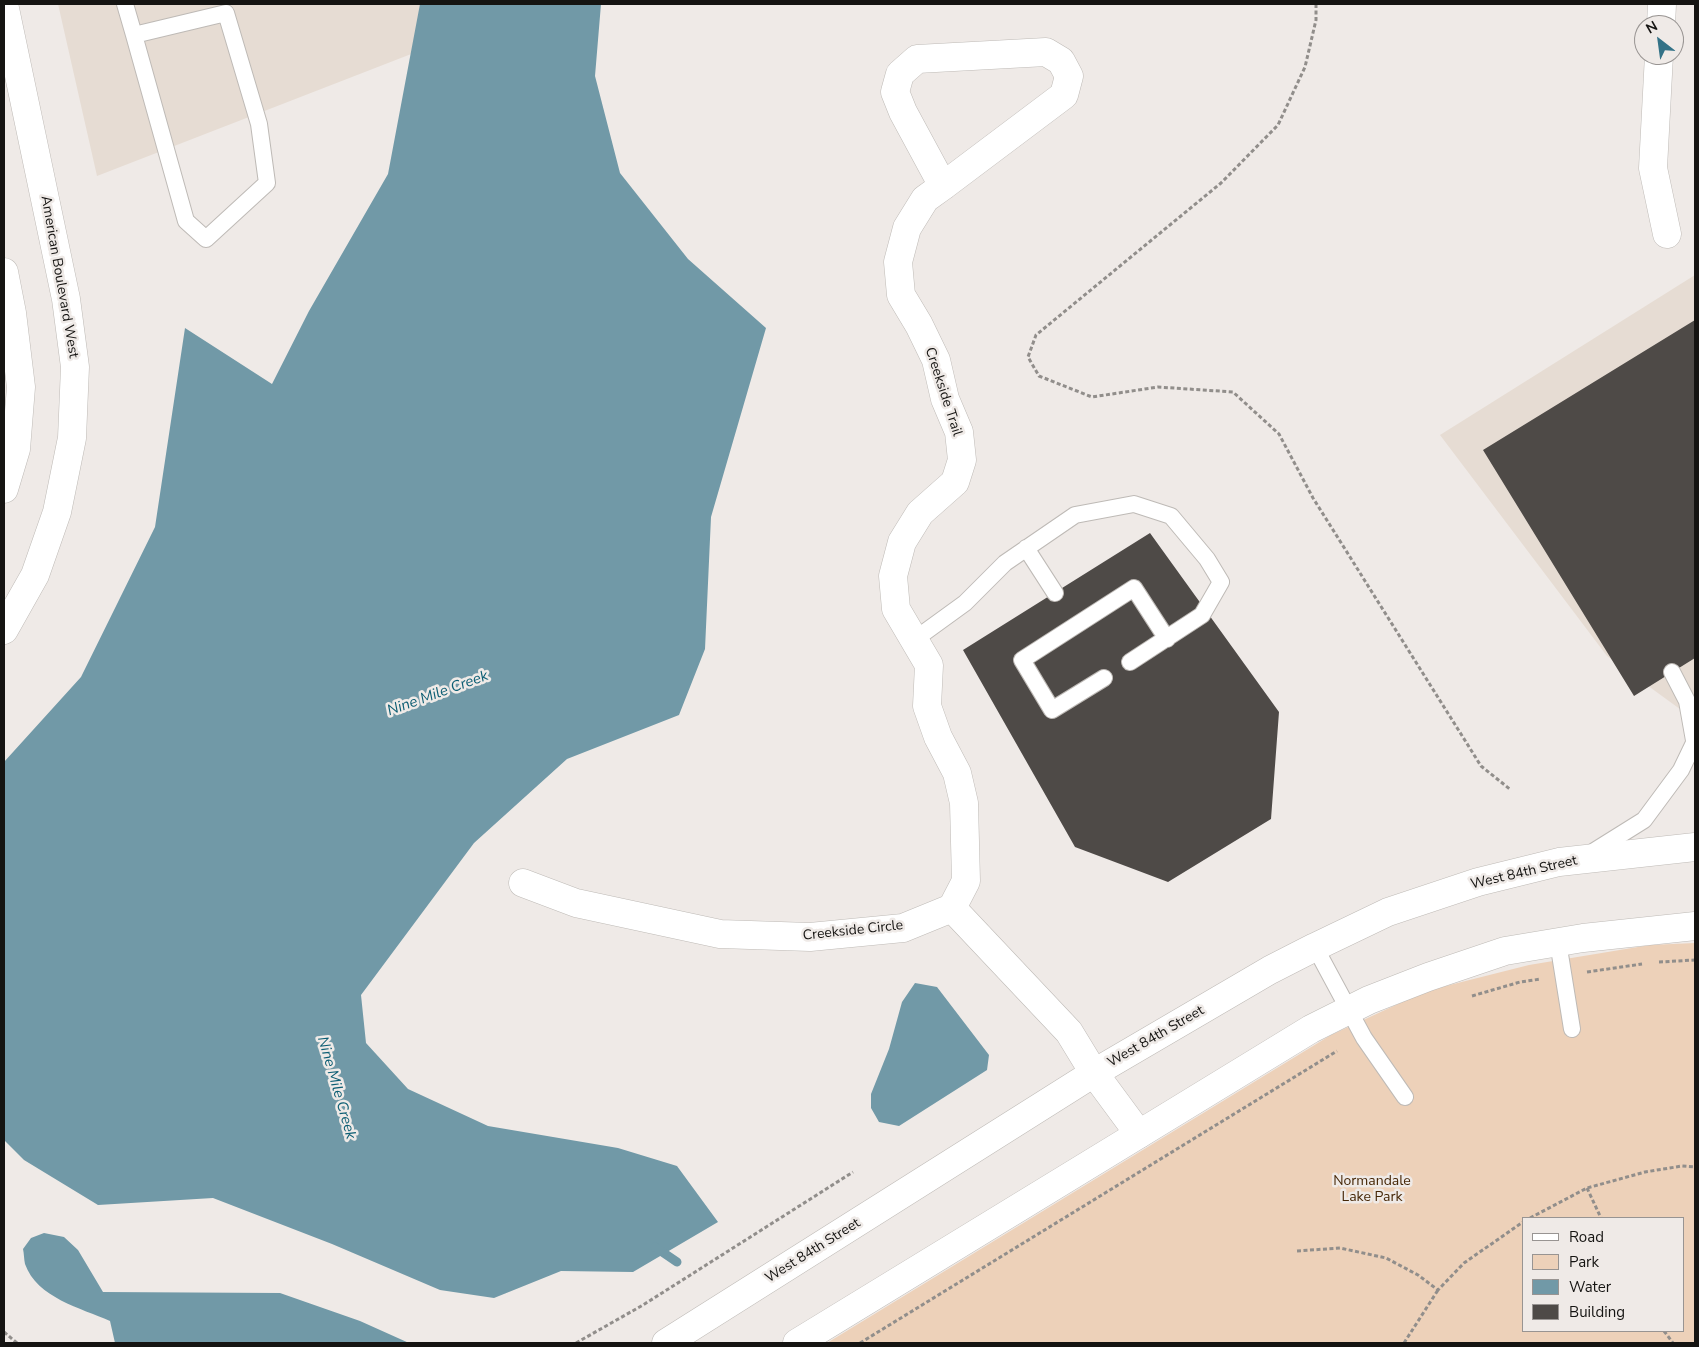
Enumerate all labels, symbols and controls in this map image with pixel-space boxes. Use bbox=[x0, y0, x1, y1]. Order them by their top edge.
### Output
north arrow bbox=[1634, 15, 1684, 65]
text: N bbox=[1642, 17, 1661, 38]
street label: American Boulevard West bbox=[36, 194, 82, 360]
street label: Creekside Trail bbox=[921, 345, 965, 439]
water label: Nine Mile Creek bbox=[385, 667, 491, 721]
street label: West 84th Street bbox=[1469, 853, 1579, 893]
street label: Creekside Circle bbox=[802, 917, 904, 945]
street label: West 84th Street bbox=[1105, 1003, 1207, 1071]
water label: Nine Mile Creek bbox=[313, 1034, 359, 1142]
park label: Normandale Lake Park bbox=[1333, 1174, 1411, 1206]
street label: West 84th Street bbox=[762, 1215, 864, 1287]
legend bbox=[1522, 1217, 1684, 1332]
text: Road bbox=[1569, 1227, 1604, 1247]
text: Park bbox=[1569, 1252, 1599, 1272]
text: Water bbox=[1569, 1277, 1611, 1297]
text: Building bbox=[1569, 1302, 1625, 1322]

